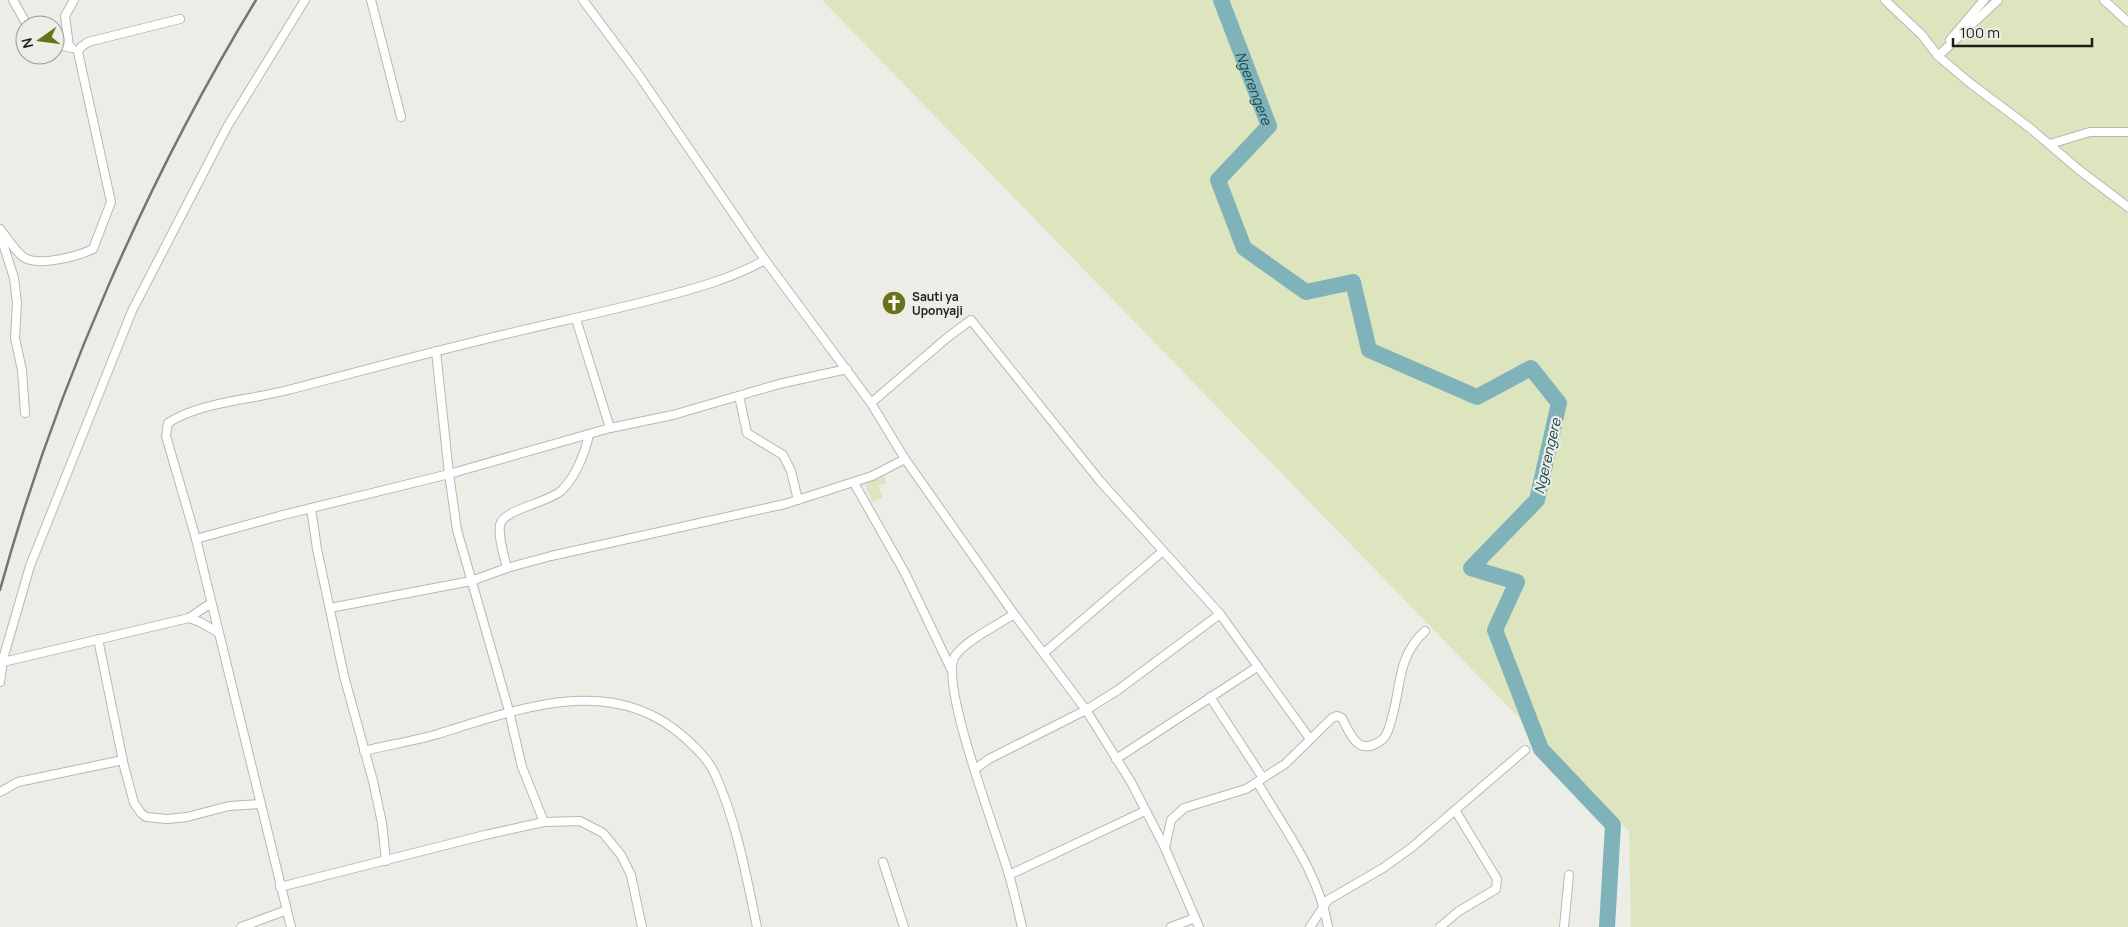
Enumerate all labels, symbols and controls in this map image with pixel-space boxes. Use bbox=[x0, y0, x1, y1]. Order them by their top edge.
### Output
north arrow bbox=[15, 15, 65, 65]
scale bar bbox=[1953, 15, 2092, 47]
text: 100 m bbox=[1960, 22, 2000, 43]
text: N bbox=[16, 36, 37, 50]
water label: Ngerengere bbox=[1232, 49, 1277, 128]
place label: Sauti ya Uponyaji bbox=[912, 288, 963, 319]
church icon: Sauti ya Uponyaji bbox=[881, 290, 907, 316]
water label: Ngerengere bbox=[1529, 416, 1565, 496]

